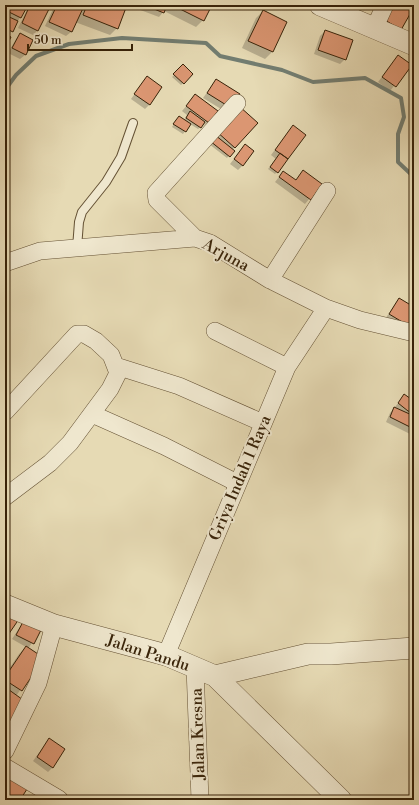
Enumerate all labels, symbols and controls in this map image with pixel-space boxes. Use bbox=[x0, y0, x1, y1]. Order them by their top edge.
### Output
scale bar bbox=[28, 26, 132, 52]
text: 50 m bbox=[34, 33, 62, 48]
street label: Arjuna bbox=[198, 234, 254, 276]
street label: Griya Indah 1 Raya bbox=[205, 411, 276, 544]
street label: Jalan Pandu bbox=[103, 630, 192, 676]
street label: Jalan Kresna bbox=[186, 687, 210, 781]

